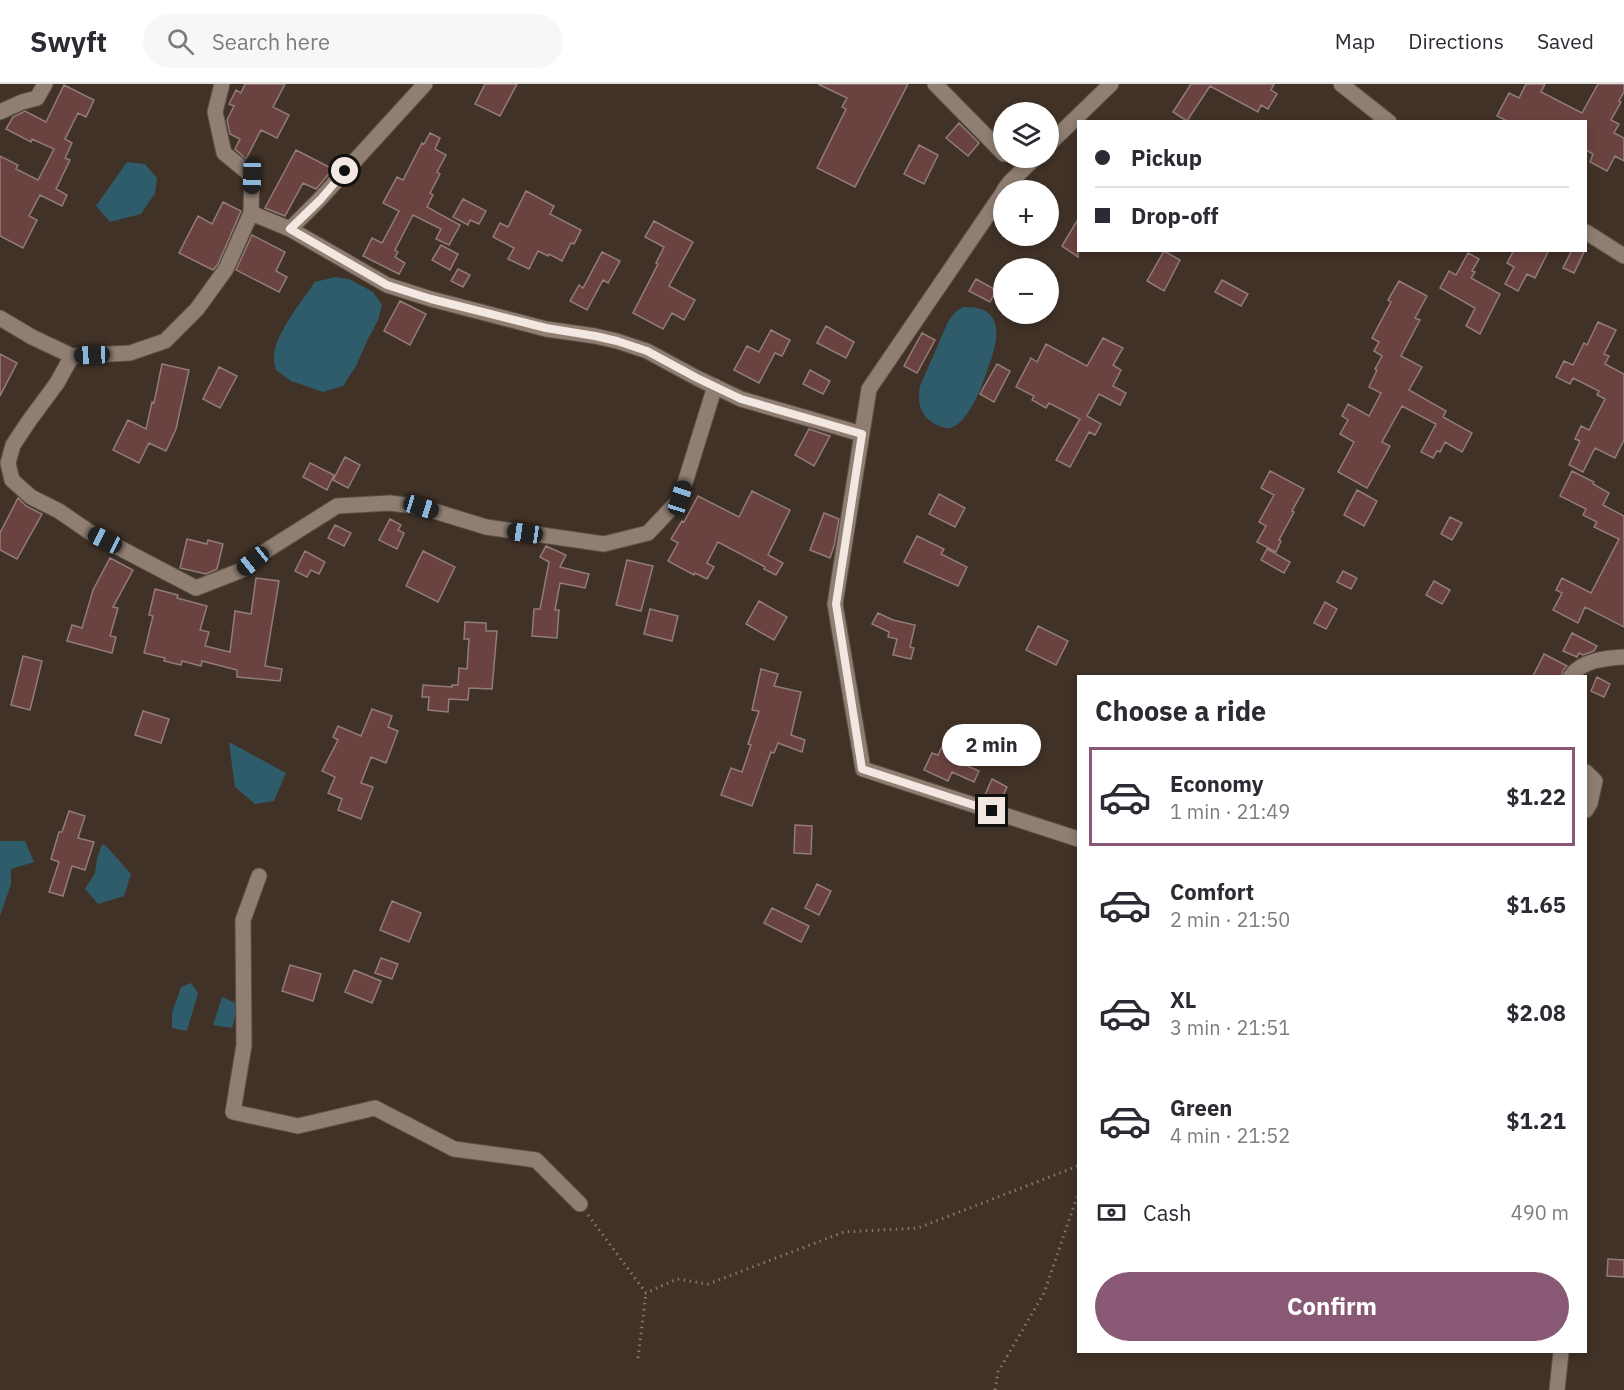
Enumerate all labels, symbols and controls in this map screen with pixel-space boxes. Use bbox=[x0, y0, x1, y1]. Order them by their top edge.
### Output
search box bbox=[143, 14, 563, 68]
text: Swyft bbox=[30, 23, 107, 60]
icon: search bbox=[164, 25, 197, 58]
text: Search here bbox=[212, 27, 330, 56]
text: Map bbox=[1335, 27, 1375, 55]
text: Directions bbox=[1408, 27, 1504, 55]
text: Saved bbox=[1537, 27, 1594, 55]
map controls bbox=[993, 102, 1059, 324]
button: layers bbox=[993, 102, 1059, 168]
text: Pickup bbox=[1131, 143, 1202, 172]
route start bbox=[331, 157, 358, 184]
car bbox=[243, 158, 261, 194]
button: + bbox=[993, 180, 1059, 246]
text: Drop-off bbox=[1131, 201, 1218, 230]
button: − bbox=[993, 258, 1059, 324]
car bbox=[74, 345, 110, 365]
car bbox=[666, 478, 694, 518]
car bbox=[401, 493, 441, 521]
car bbox=[506, 522, 544, 544]
car bbox=[85, 524, 125, 556]
car bbox=[233, 543, 273, 579]
text: Choose a ride bbox=[1095, 693, 1266, 728]
callout: 2 min bbox=[942, 724, 1042, 766]
text: 2 min bbox=[965, 731, 1018, 758]
text: Economy bbox=[1170, 769, 1264, 798]
icon: car bbox=[1098, 770, 1152, 824]
text: $1.22 bbox=[1506, 782, 1566, 811]
route end bbox=[978, 797, 1005, 824]
text: 1 min · 21:49 bbox=[1170, 798, 1290, 825]
text: Comfort bbox=[1170, 877, 1254, 906]
icon: car bbox=[1098, 878, 1152, 932]
text: $1.65 bbox=[1506, 890, 1566, 919]
text: 2 min · 21:50 bbox=[1170, 906, 1290, 933]
text: XL bbox=[1170, 985, 1196, 1014]
icon: car bbox=[1098, 986, 1152, 1040]
text: $2.08 bbox=[1506, 998, 1566, 1027]
text: 3 min · 21:51 bbox=[1170, 1014, 1290, 1041]
text: Green bbox=[1170, 1093, 1232, 1122]
icon: car bbox=[1098, 1094, 1152, 1148]
text: $1.21 bbox=[1506, 1106, 1566, 1135]
text: 4 min · 21:52 bbox=[1170, 1122, 1290, 1149]
icon: cash bbox=[1095, 1196, 1128, 1229]
text: Cash bbox=[1143, 1198, 1192, 1227]
text: 490 m bbox=[1511, 1199, 1569, 1226]
button: Confirm bbox=[1095, 1272, 1569, 1341]

